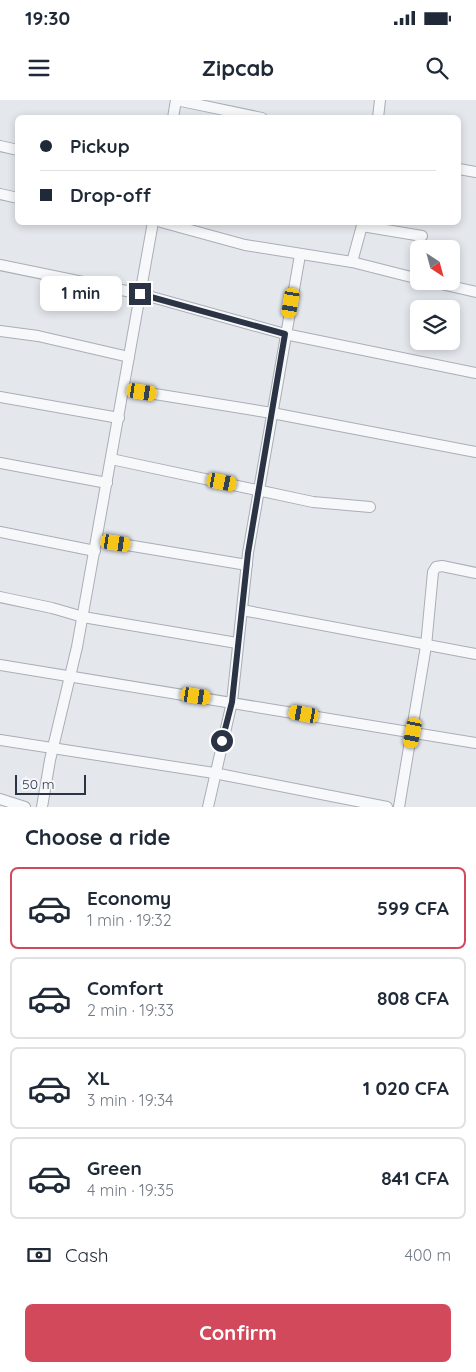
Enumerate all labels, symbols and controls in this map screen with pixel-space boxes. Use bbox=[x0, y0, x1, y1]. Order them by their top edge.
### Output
text: 19:30 bbox=[25, 6, 70, 30]
icon: menu bbox=[25, 54, 53, 82]
text: Zipcab bbox=[202, 54, 274, 82]
icon: search bbox=[423, 54, 451, 82]
text: Pickup bbox=[70, 134, 130, 158]
text: Drop-off bbox=[70, 183, 151, 207]
north arrow bbox=[410, 240, 460, 290]
map controls bbox=[410, 240, 460, 350]
callout: 1 min bbox=[40, 276, 122, 312]
text: 1 min bbox=[62, 283, 100, 303]
route end bbox=[129, 283, 151, 305]
car bbox=[281, 287, 300, 319]
button: layers bbox=[410, 300, 460, 350]
car bbox=[126, 382, 157, 402]
car bbox=[205, 472, 238, 492]
car bbox=[100, 533, 131, 553]
car bbox=[180, 686, 211, 706]
car bbox=[287, 704, 320, 724]
car bbox=[402, 717, 423, 749]
route start bbox=[211, 730, 233, 752]
scale bar bbox=[15, 772, 86, 795]
text: 50 m bbox=[22, 775, 55, 793]
text: Choose a ride bbox=[25, 823, 170, 851]
icon: car bbox=[27, 886, 72, 931]
text: Economy bbox=[87, 886, 171, 910]
text: 599 CFA bbox=[377, 896, 449, 920]
text: 1 min · 19:32 bbox=[87, 910, 172, 930]
icon: car bbox=[27, 976, 72, 1021]
text: Comfort bbox=[87, 976, 164, 1000]
text: 808 CFA bbox=[377, 986, 449, 1010]
text: 2 min · 19:33 bbox=[87, 1000, 174, 1020]
icon: car bbox=[27, 1066, 72, 1111]
text: XL bbox=[87, 1066, 110, 1090]
text: 1 020 CFA bbox=[363, 1076, 449, 1100]
text: 3 min · 19:34 bbox=[87, 1090, 174, 1110]
icon: car bbox=[27, 1156, 72, 1201]
text: Green bbox=[87, 1156, 142, 1180]
text: 841 CFA bbox=[381, 1166, 449, 1190]
text: 4 min · 19:35 bbox=[87, 1180, 174, 1200]
icon: cash bbox=[25, 1241, 53, 1269]
text: Cash bbox=[65, 1243, 109, 1267]
text: 400 m bbox=[405, 1245, 451, 1265]
button: Confirm bbox=[25, 1304, 451, 1362]

